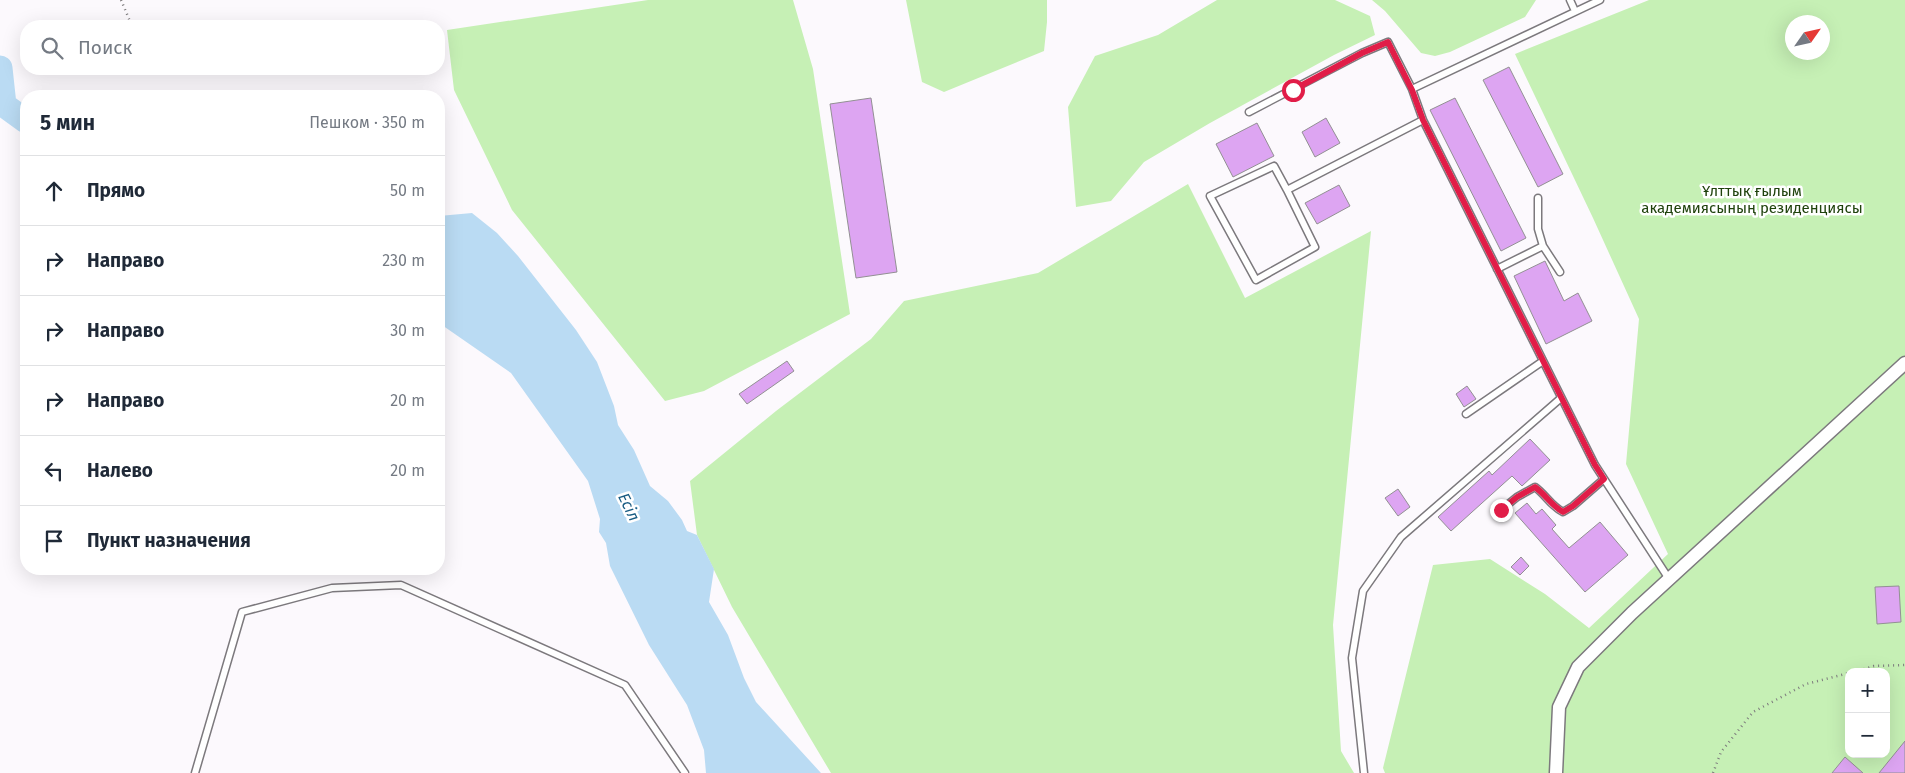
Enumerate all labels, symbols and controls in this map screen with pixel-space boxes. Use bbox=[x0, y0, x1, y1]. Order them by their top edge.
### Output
north arrow bbox=[1785, 15, 1830, 60]
search box bbox=[20, 20, 445, 75]
icon: search bbox=[38, 34, 66, 62]
text: Поиск bbox=[78, 36, 132, 59]
route start bbox=[1282, 79, 1305, 102]
text: 5 мин bbox=[40, 110, 95, 136]
text: Пешком · 350 m bbox=[309, 113, 425, 132]
icon: ahead bbox=[40, 177, 68, 205]
text: Прямо bbox=[87, 179, 145, 202]
text: 50 m bbox=[390, 181, 425, 200]
park label: Ұлттық ғылым академиясының резиденциясы bbox=[1641, 182, 1863, 217]
icon: right bbox=[40, 247, 68, 275]
text: Направо bbox=[87, 249, 164, 272]
text: 230 m bbox=[382, 251, 425, 270]
icon: right bbox=[40, 317, 68, 345]
text: Направо bbox=[87, 319, 164, 342]
text: 30 m bbox=[390, 321, 425, 340]
icon: right bbox=[40, 387, 68, 415]
text: Направо bbox=[87, 389, 164, 412]
text: 20 m bbox=[390, 391, 425, 410]
icon: left bbox=[40, 457, 68, 485]
text: Налево bbox=[87, 459, 153, 482]
text: 20 m bbox=[390, 461, 425, 480]
water label: Есіл bbox=[614, 490, 644, 524]
route end bbox=[1490, 499, 1513, 522]
icon: arrive bbox=[40, 527, 68, 555]
text: Пункт назначения bbox=[87, 529, 251, 552]
map controls bbox=[1845, 668, 1890, 758]
button: + bbox=[1845, 668, 1890, 713]
button: − bbox=[1845, 713, 1890, 758]

